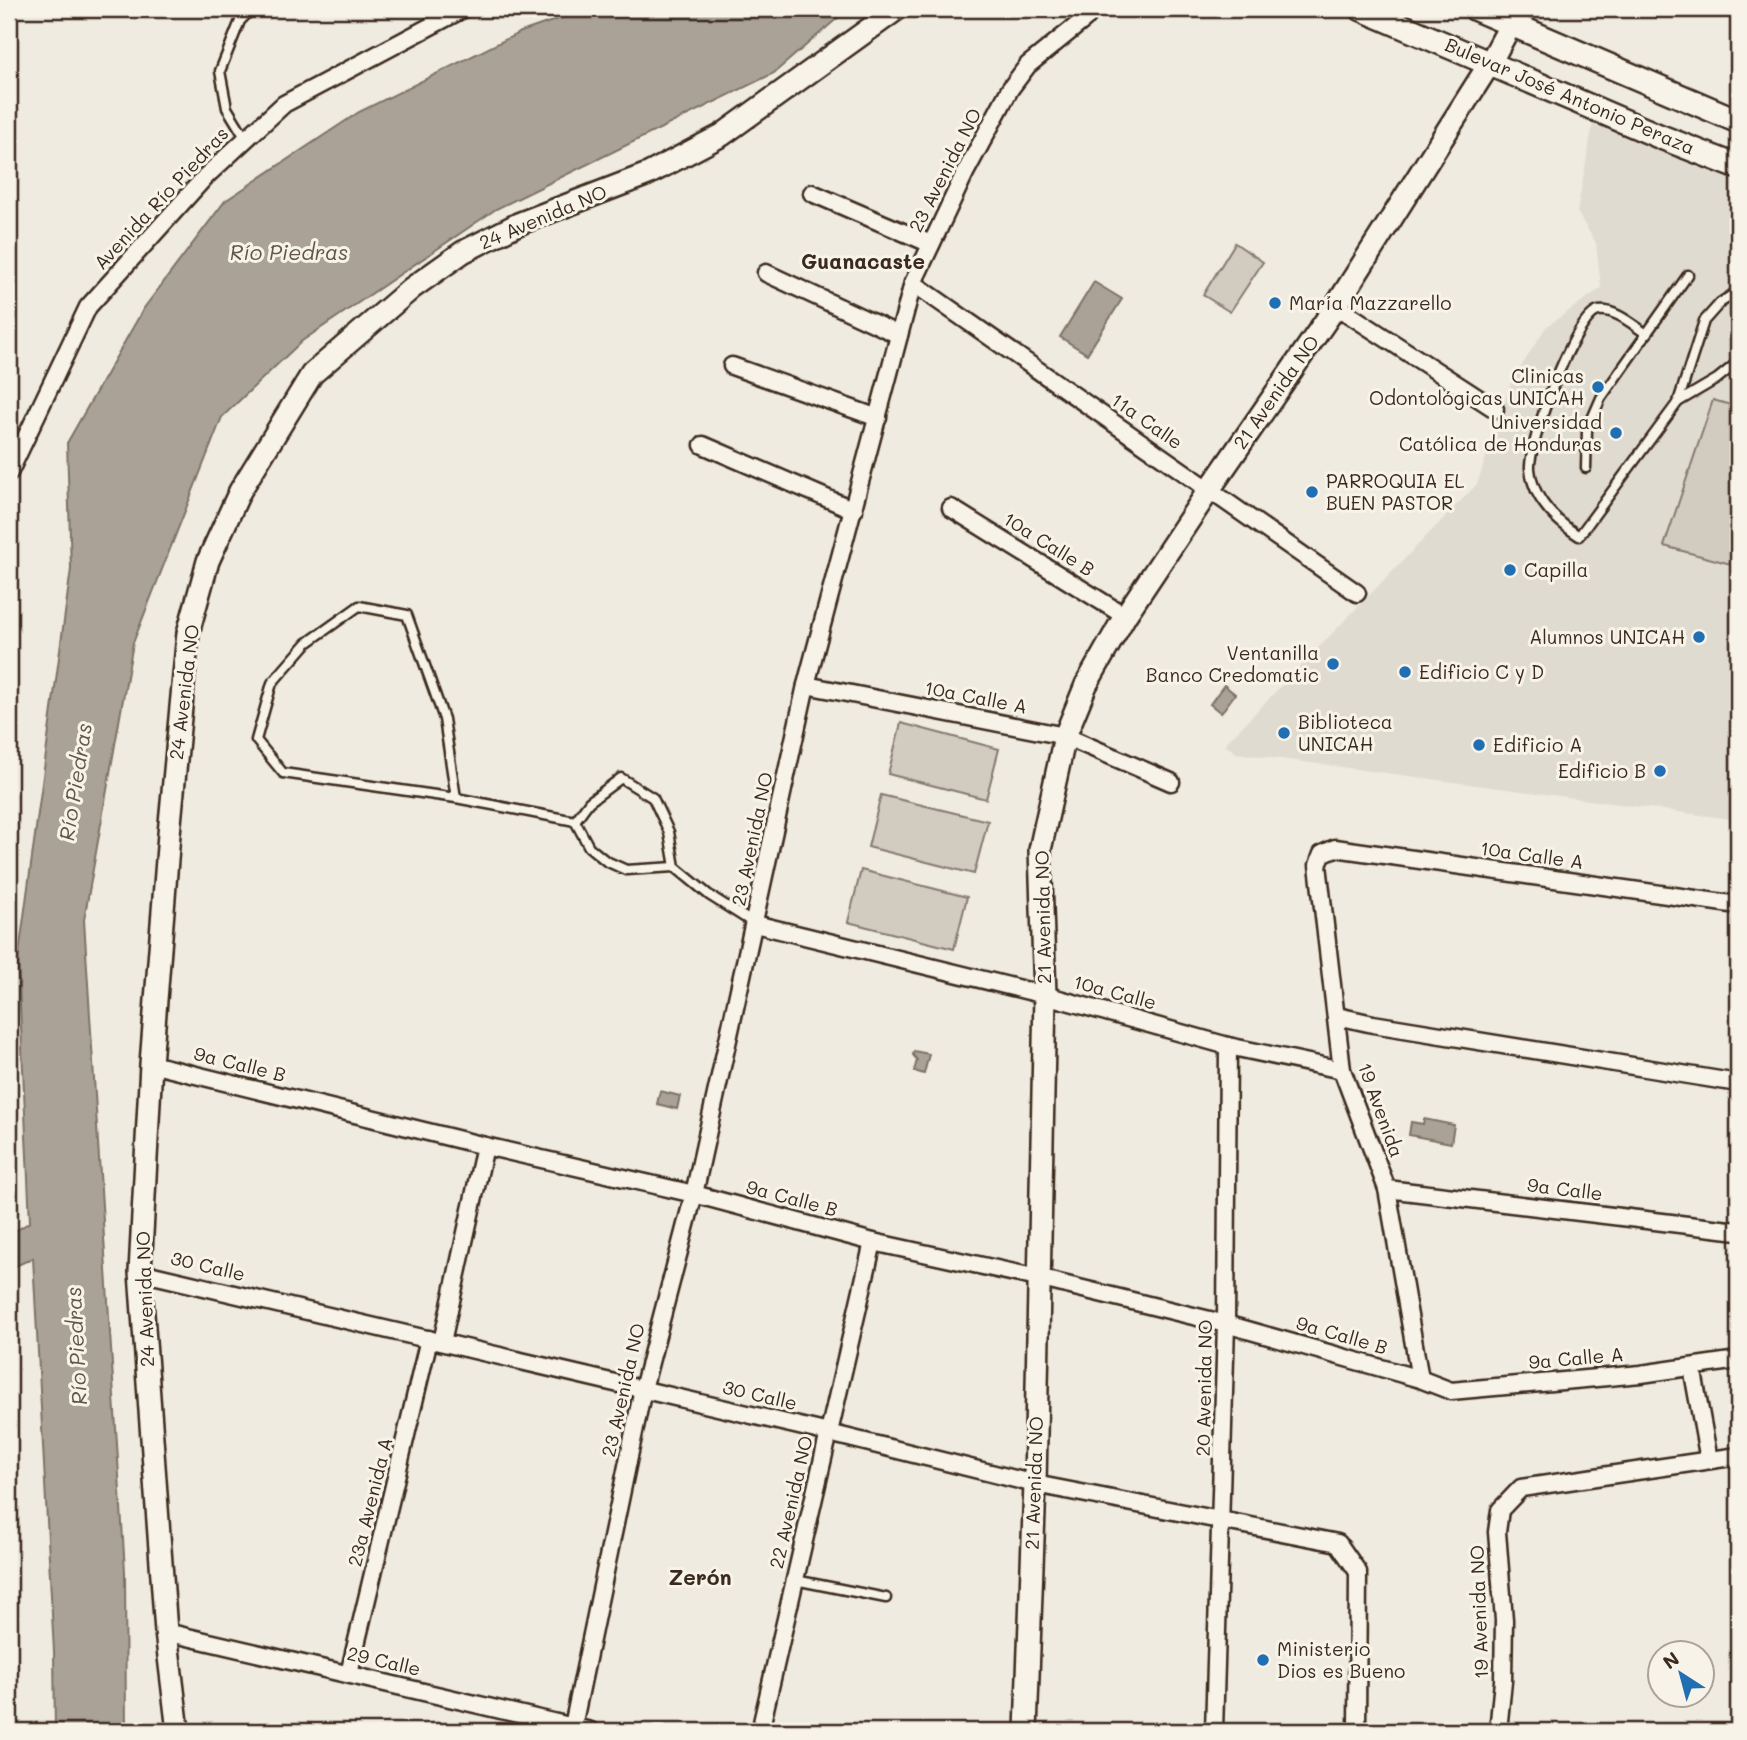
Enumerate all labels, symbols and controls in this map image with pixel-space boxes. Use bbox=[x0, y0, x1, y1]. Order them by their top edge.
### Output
street label: Bulevar José Antonio Peraza bbox=[1441, 31, 1699, 160]
street label: 23 Avenida NO bbox=[902, 103, 987, 236]
street label: Avenida Río Piedras bbox=[88, 121, 233, 274]
street label: 24 Avenida NO bbox=[475, 178, 610, 255]
water label: Río Piedras bbox=[230, 238, 348, 265]
district label: Guanacaste bbox=[801, 247, 925, 274]
place label: María Mazzarello bbox=[1289, 290, 1451, 315]
marker: María Mazzarello bbox=[1267, 295, 1283, 311]
street label: 21 Avenida NO bbox=[1227, 330, 1324, 454]
place label: Clinicas Odontológicas UNICAH bbox=[1369, 363, 1584, 410]
marker: Clinicas Odontológicas UNICAH bbox=[1590, 379, 1606, 395]
street label: 11a Calle bbox=[1107, 387, 1188, 454]
place label: Universidad Católica de Honduras bbox=[1399, 409, 1602, 456]
marker: Universidad Católica de Honduras bbox=[1608, 425, 1624, 441]
place label: PARROQUIA EL BUEN PASTOR bbox=[1326, 468, 1465, 515]
marker: PARROQUIA EL BUEN PASTOR bbox=[1304, 484, 1320, 500]
street label: 10a Calle B bbox=[999, 506, 1099, 581]
place label: Capilla bbox=[1524, 557, 1588, 582]
marker: Capilla bbox=[1502, 562, 1518, 578]
street label: 24 Avenida NO bbox=[163, 623, 204, 761]
place label: Alumnos UNICAH bbox=[1529, 624, 1685, 649]
marker: Alumnos UNICAH bbox=[1691, 629, 1707, 645]
place label: Ventanilla Banco Credomatic bbox=[1146, 640, 1319, 687]
marker: Ventanilla Banco Credomatic bbox=[1325, 656, 1341, 672]
place label: Edificio C y D bbox=[1419, 659, 1544, 684]
marker: Edificio C y D bbox=[1397, 664, 1413, 680]
street label: 10a Calle A bbox=[923, 674, 1030, 719]
place label: Biblioteca UNICAH bbox=[1298, 709, 1393, 756]
water label: Río Piedras bbox=[52, 721, 97, 842]
marker: Biblioteca UNICAH bbox=[1276, 725, 1292, 741]
place label: Edificio A bbox=[1493, 732, 1582, 757]
marker: Edificio A bbox=[1471, 737, 1487, 753]
place label: Edificio B bbox=[1558, 758, 1646, 783]
marker: Edificio B bbox=[1652, 763, 1668, 779]
street label: 23 Avenida NO bbox=[725, 770, 778, 908]
street label: 10a Calle A bbox=[1479, 835, 1585, 874]
street label: 21 Avenida NO bbox=[1029, 850, 1056, 984]
street label: 10a Calle bbox=[1071, 968, 1159, 1015]
street label: 9a Calle B bbox=[192, 1040, 289, 1087]
street label: 19 Avenida bbox=[1353, 1059, 1410, 1161]
street label: 9a Calle bbox=[1526, 1171, 1604, 1206]
street label: 9a Calle B bbox=[744, 1173, 841, 1222]
street label: 24 Avenida NO bbox=[130, 1230, 159, 1368]
street label: 30 Calle bbox=[168, 1245, 248, 1286]
water label: Río Piedras bbox=[59, 1286, 92, 1406]
street label: 9a Calle B bbox=[1294, 1310, 1391, 1359]
street label: 20 Avenida NO bbox=[1190, 1319, 1217, 1457]
street label: 23 Avenida NO bbox=[595, 1321, 650, 1459]
street label: 9a Calle A bbox=[1528, 1341, 1624, 1374]
street label: 30 Calle bbox=[720, 1374, 800, 1415]
street label: 21 Avenida NO bbox=[1019, 1416, 1048, 1550]
street label: 22 Avenida NO bbox=[763, 1433, 818, 1571]
street label: 23a Avenida A bbox=[341, 1435, 398, 1569]
street label: 19 Avenida NO bbox=[1464, 1544, 1493, 1680]
district label: Zerón bbox=[668, 1563, 732, 1590]
place label: Ministerio Dios es Bueno bbox=[1277, 1636, 1405, 1683]
north arrow bbox=[1646, 1638, 1716, 1708]
street label: 29 Calle bbox=[345, 1640, 423, 1681]
text: N bbox=[1658, 1645, 1684, 1674]
marker: Ministerio Dios es Bueno bbox=[1255, 1652, 1271, 1668]

